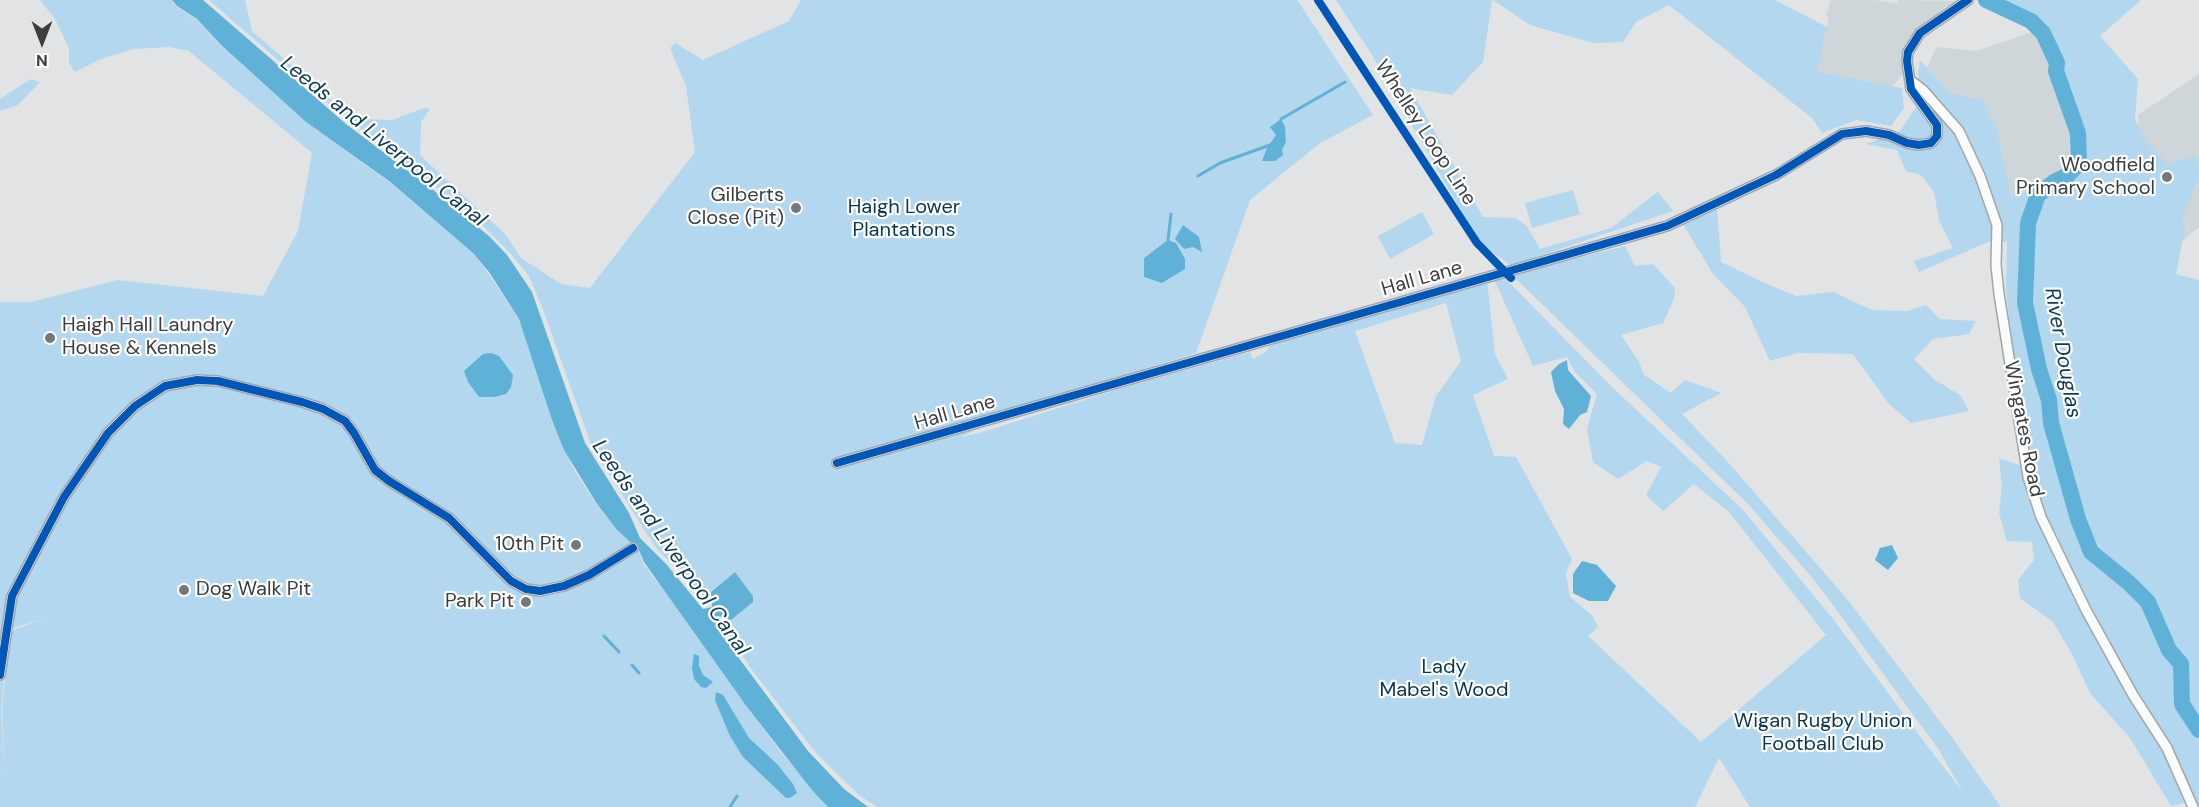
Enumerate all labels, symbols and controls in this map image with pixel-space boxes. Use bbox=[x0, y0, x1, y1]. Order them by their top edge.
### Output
north arrow bbox=[12, 12, 72, 72]
text: N bbox=[36, 50, 48, 71]
water label: Leeds and Liverpool Canal bbox=[275, 51, 491, 233]
street label: Whelley Loop Line bbox=[1369, 56, 1481, 210]
place label: Woodfield Primary School bbox=[2016, 154, 2155, 201]
marker: Woodfield Primary School bbox=[2160, 170, 2174, 184]
place label: Gilberts Close (Pit) bbox=[687, 184, 784, 231]
park label: Haigh Lower Plantations bbox=[848, 196, 960, 243]
marker: Gilberts Close (Pit) bbox=[789, 201, 803, 215]
street label: Hall Lane bbox=[1379, 256, 1465, 302]
water label: River Douglas bbox=[2038, 286, 2086, 420]
place label: Haigh Hall Laundry House & Kennels bbox=[62, 314, 233, 361]
marker: Haigh Hall Laundry House & Kennels bbox=[43, 331, 57, 345]
street label: Wingates Road bbox=[1998, 359, 2048, 499]
street label: Hall Lane bbox=[912, 390, 998, 436]
water label: Leeds and Liverpool Canal bbox=[586, 435, 754, 661]
place label: 10th Pit bbox=[495, 533, 564, 557]
marker: 10th Pit bbox=[569, 538, 583, 552]
place label: Dog Walk Pit bbox=[196, 578, 311, 602]
marker: Dog Walk Pit bbox=[177, 583, 191, 597]
place label: Park Pit bbox=[445, 590, 514, 614]
marker: Park Pit bbox=[519, 595, 533, 609]
park label: Lady Mabel's Wood bbox=[1379, 656, 1509, 703]
park label: Wigan Rugby Union Football Club bbox=[1734, 710, 1912, 757]

